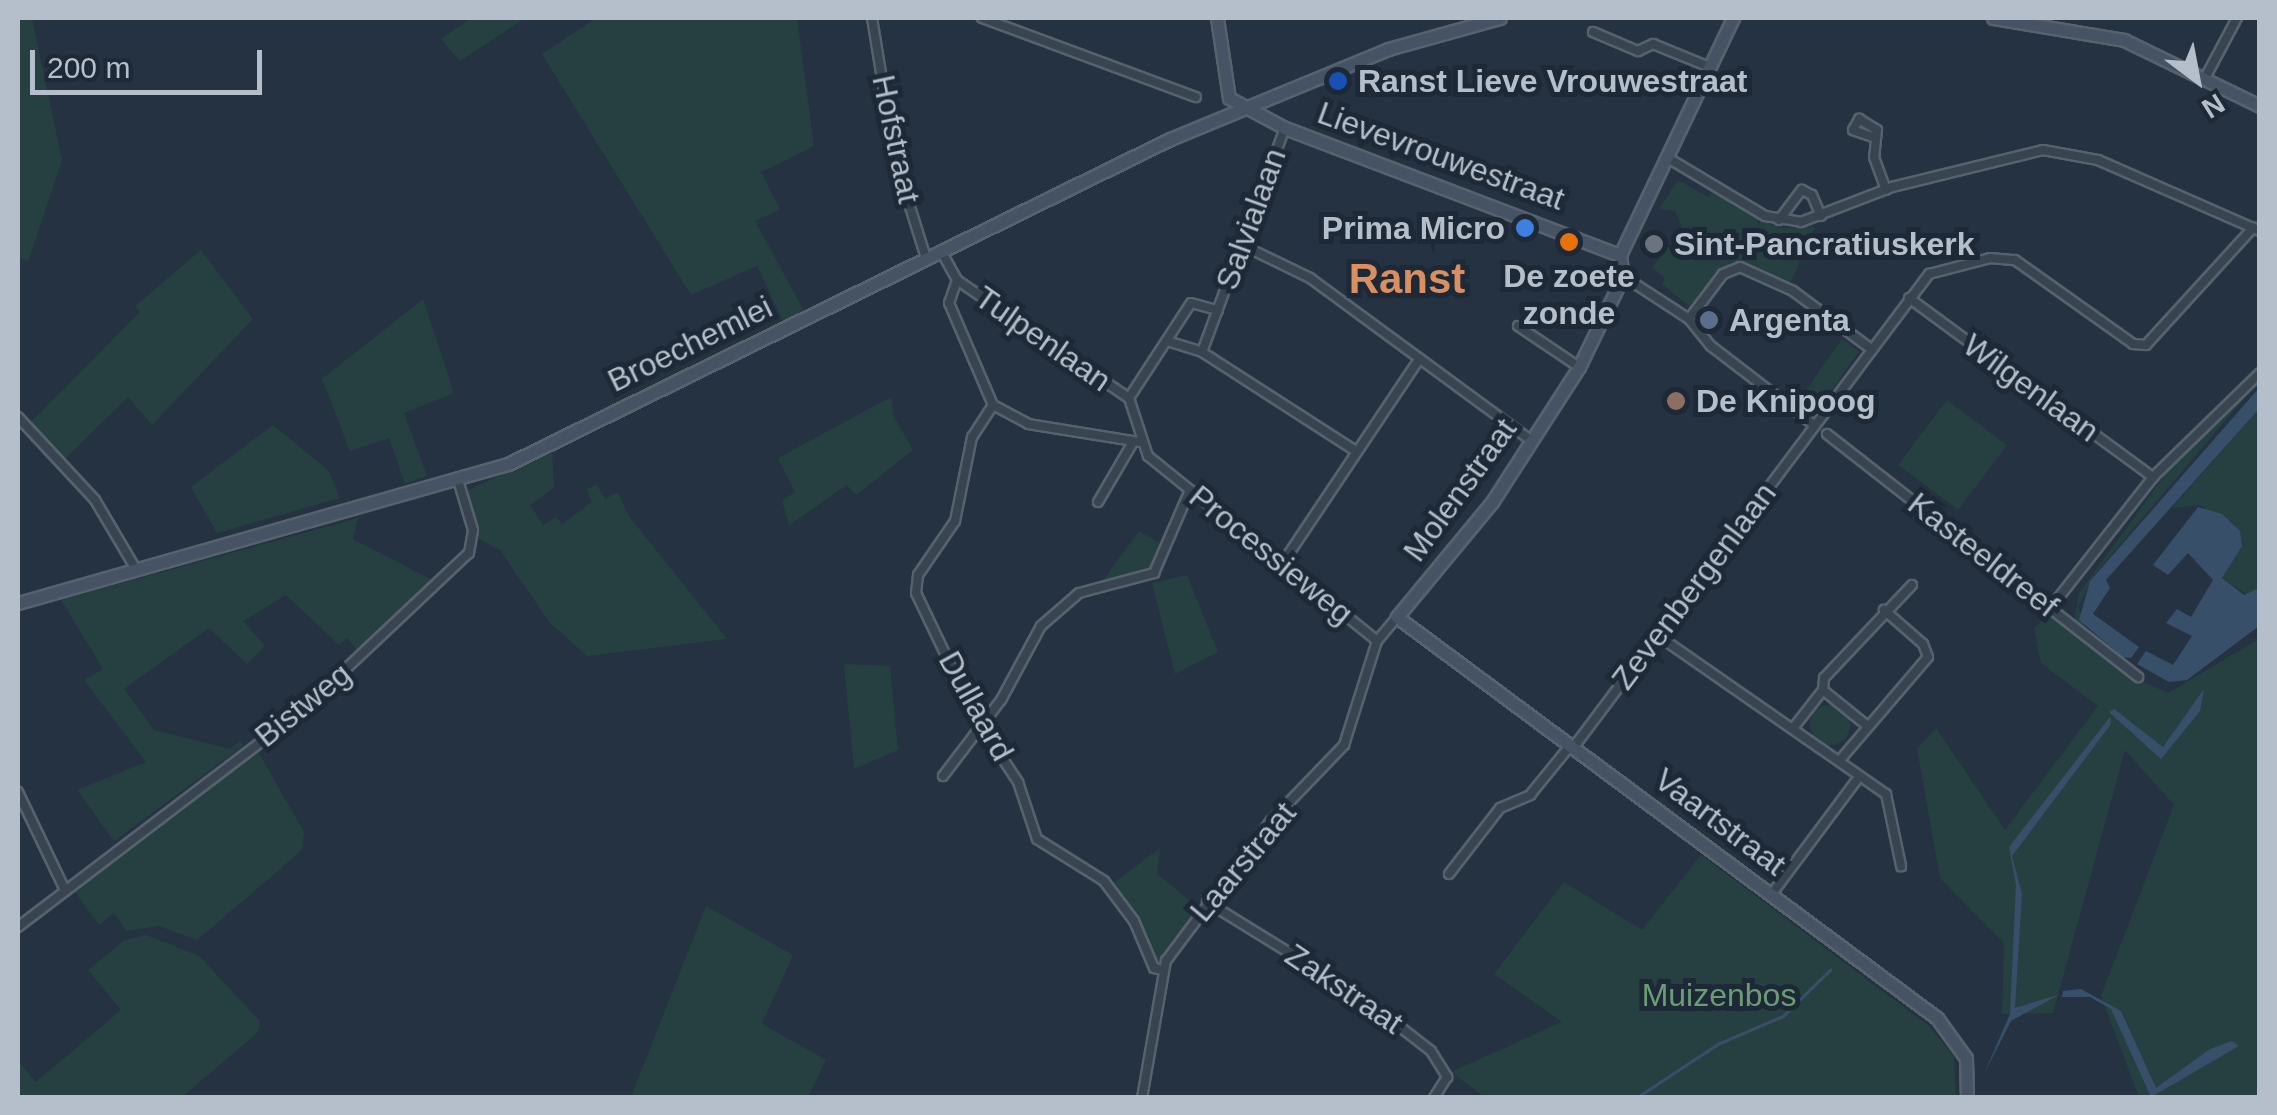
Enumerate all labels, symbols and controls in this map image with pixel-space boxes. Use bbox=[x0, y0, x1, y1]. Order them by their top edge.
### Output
scale bar bbox=[35, 30, 268, 92]
north arrow bbox=[2147, 30, 2247, 130]
text: 200 m bbox=[47, 51, 130, 84]
place label: Ranst Lieve Vrouwestraat bbox=[1358, 62, 1747, 100]
marker: Ranst Lieve Vrouwestraat bbox=[1327, 70, 1349, 92]
street label: Hofstraat bbox=[864, 72, 928, 206]
text: N bbox=[2196, 87, 2230, 124]
street label: Lievevrouwestraat bbox=[1312, 94, 1570, 218]
street label: Salvialaan bbox=[1208, 143, 1294, 295]
place label: Prima Micro bbox=[1322, 209, 1505, 247]
marker: Prima Micro bbox=[1514, 217, 1536, 239]
place label: Sint-Pancratiuskerk bbox=[1674, 225, 1975, 263]
marker: De zoete zonde bbox=[1558, 231, 1580, 253]
marker: Sint-Pancratiuskerk bbox=[1643, 233, 1665, 255]
district label: Ranst bbox=[1349, 254, 1465, 304]
place label: De zoete zonde bbox=[1503, 258, 1635, 333]
street label: Tulpenlaan bbox=[968, 278, 1118, 400]
street label: Broechemlei bbox=[602, 288, 778, 400]
place label: Argenta bbox=[1729, 301, 1850, 339]
marker: Argenta bbox=[1698, 309, 1720, 331]
street label: Wilgenlaan bbox=[1956, 326, 2106, 450]
place label: De Knipoog bbox=[1696, 382, 1876, 420]
marker: De Knipoog bbox=[1665, 390, 1687, 412]
street label: Molenstraat bbox=[1395, 411, 1525, 569]
street label: Zevenbergenlaan bbox=[1604, 475, 1784, 697]
street label: Processieweg bbox=[1182, 477, 1360, 633]
street label: Kasteeldreef bbox=[1900, 485, 2066, 625]
street label: Dullaard bbox=[930, 645, 1022, 767]
street label: Bistweg bbox=[247, 655, 359, 755]
street label: Vaartstraat bbox=[1647, 760, 1793, 884]
street label: Laarstraat bbox=[1182, 794, 1304, 930]
street label: Zakstraat bbox=[1278, 936, 1410, 1042]
park label: Muizenbos bbox=[1642, 976, 1796, 1014]

